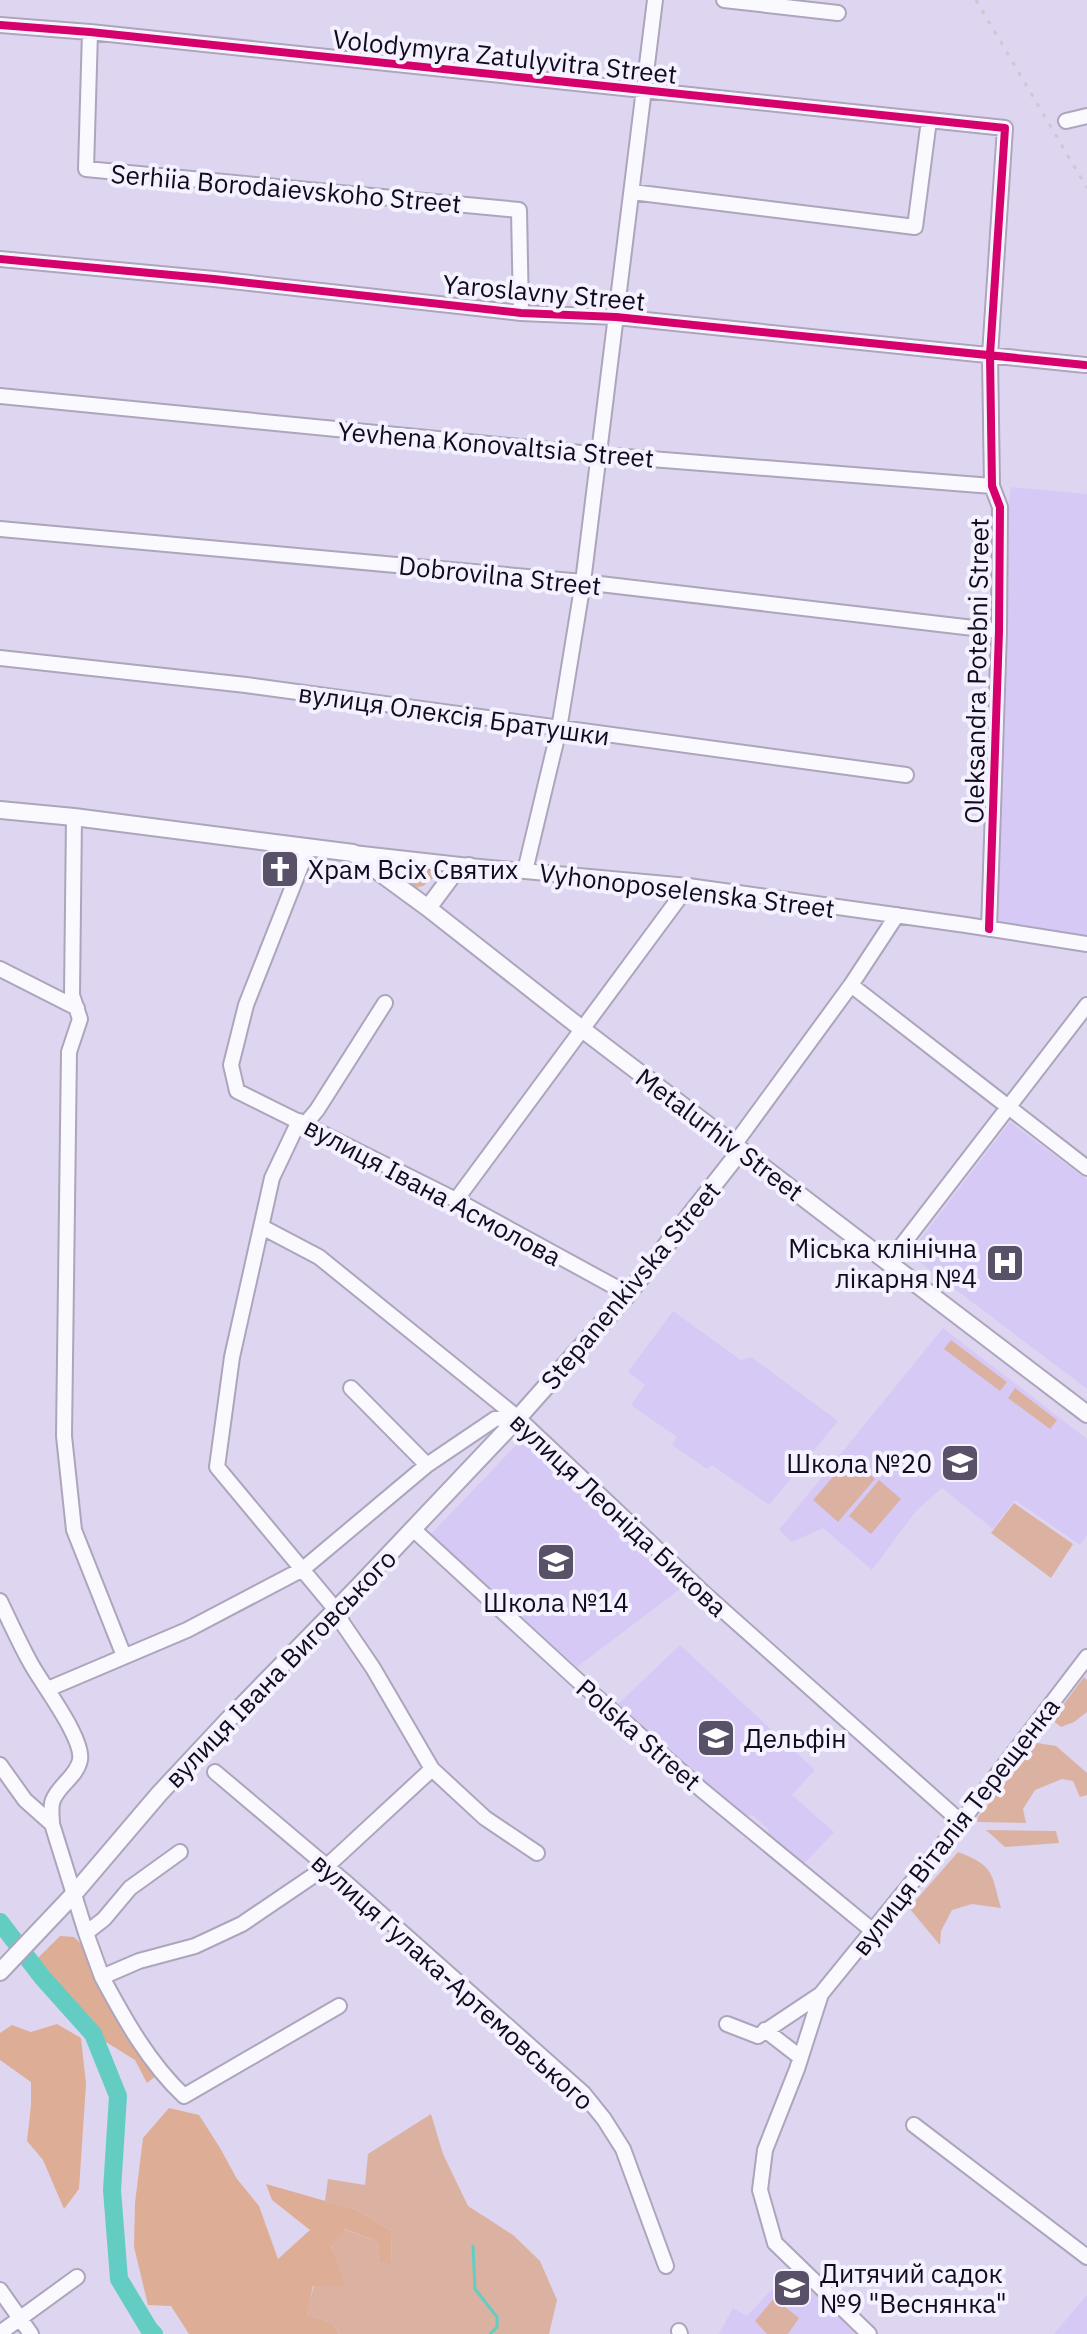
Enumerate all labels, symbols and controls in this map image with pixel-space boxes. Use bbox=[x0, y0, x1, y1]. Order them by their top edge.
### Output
street label: Volodymyra Zatulyvitra Street bbox=[331, 21, 679, 91]
street label: Serhiia Borodaievskoho Street bbox=[109, 156, 463, 220]
street label: Yaroslavny Street bbox=[441, 266, 647, 318]
street label: Yevhena Konovaltsia Street bbox=[336, 413, 656, 475]
street label: Oleksandra Potebni Street bbox=[956, 518, 996, 824]
street label: Dobrovilna Street bbox=[397, 547, 603, 603]
street label: вулиця Олексія Братушки bbox=[296, 675, 612, 753]
church icon: Храм Всіх Святих bbox=[259, 848, 301, 890]
place label: Храм Всіх Святих bbox=[308, 852, 518, 886]
street label: Vyhonoposelenska Street bbox=[537, 855, 837, 925]
street label: Metalurhiv Street bbox=[629, 1060, 811, 1208]
street label: вулиця Івана Асмолова bbox=[299, 1109, 567, 1273]
street label: Stepanenkivska Street bbox=[533, 1174, 727, 1396]
place label: Міська клінічна лікарня №4 bbox=[788, 1231, 977, 1295]
hospital icon: Міська клінічна лікарня №4 bbox=[984, 1242, 1026, 1284]
street label: вулиця Леоніда Бикова bbox=[503, 1404, 735, 1624]
school or university icon: Школа №20 bbox=[939, 1442, 981, 1484]
place label: Школа №20 bbox=[786, 1446, 932, 1480]
street label: вулиця Івана Виговського bbox=[157, 1541, 403, 1795]
school or university icon: Школа №14 bbox=[535, 1541, 577, 1583]
place label: Школа №14 bbox=[483, 1585, 629, 1619]
street label: Polska Street bbox=[570, 1671, 708, 1797]
street label: вулиця Віталія Терещенка bbox=[843, 1690, 1067, 1962]
school or university icon: Дельфін bbox=[695, 1717, 737, 1759]
place label: Дельфін bbox=[744, 1721, 847, 1755]
street label: вулиця Гулака-Артемовського bbox=[305, 1845, 601, 2117]
place label: Дитячий садок №9 "Веснянка" bbox=[820, 2256, 1007, 2320]
school or university icon: Дитячий садок №9 "Веснянка" bbox=[771, 2267, 813, 2309]

